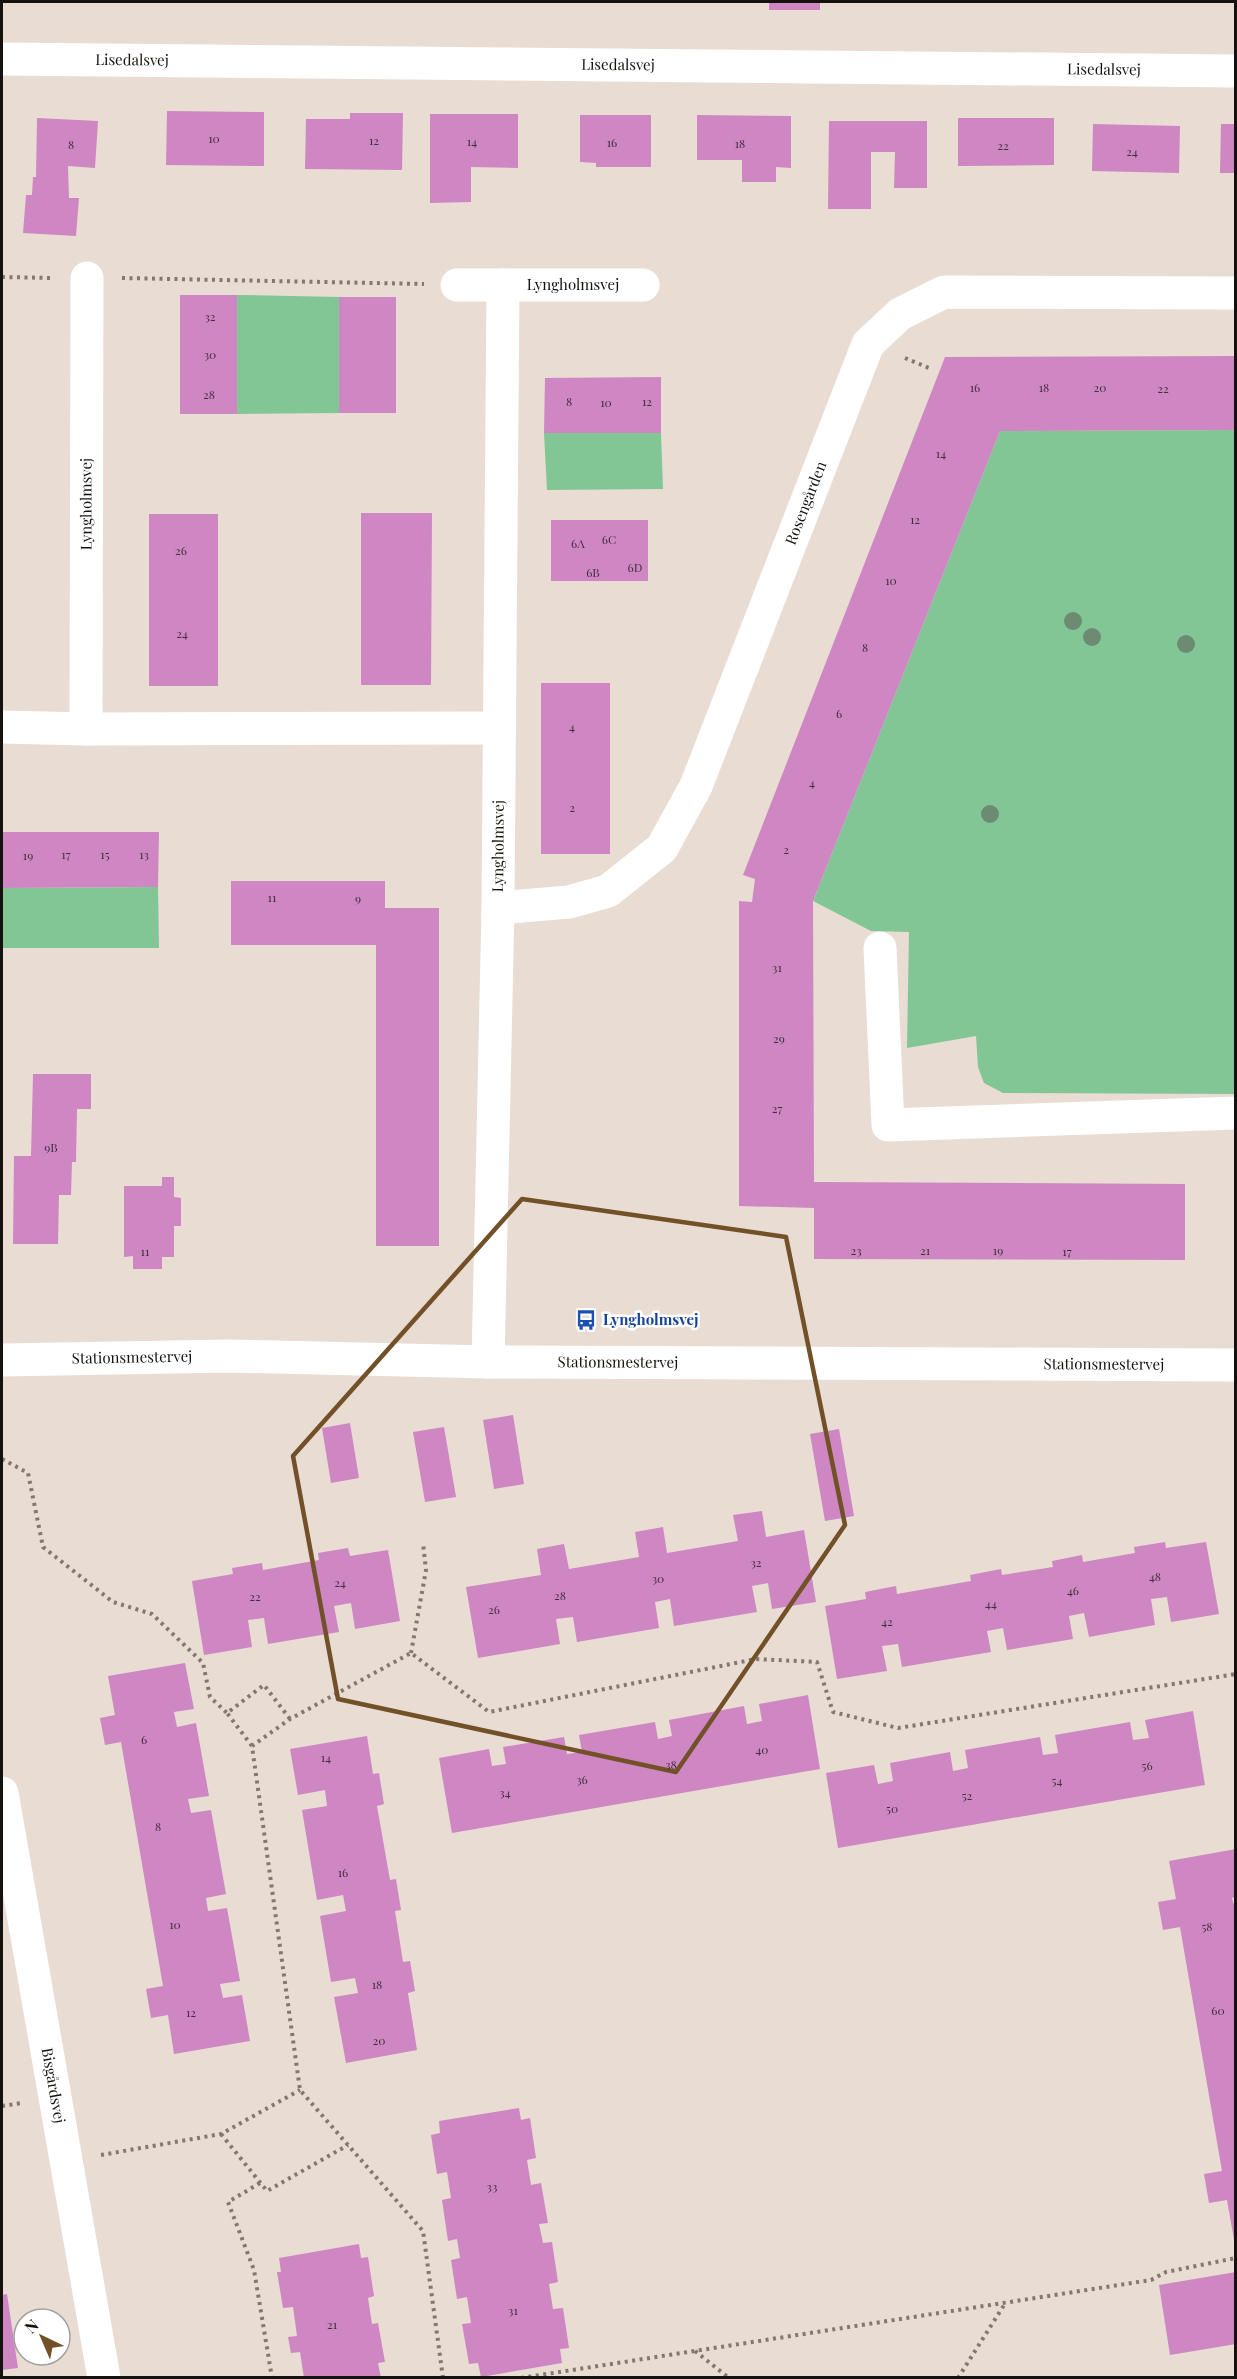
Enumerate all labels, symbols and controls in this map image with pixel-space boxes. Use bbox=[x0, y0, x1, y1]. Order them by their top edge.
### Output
street label: Lisedalsvej bbox=[95, 49, 169, 70]
street label: Lisedalsvej bbox=[581, 54, 655, 74]
street label: Lisedalsvej bbox=[1067, 58, 1141, 79]
house number: 10 bbox=[208, 130, 220, 146]
house number: 12 bbox=[369, 132, 379, 148]
house number: 14 bbox=[467, 133, 477, 149]
house number: 16 bbox=[607, 134, 617, 150]
house number: 18 bbox=[735, 135, 745, 151]
house number: 8 bbox=[68, 136, 74, 152]
house number: 22 bbox=[997, 137, 1009, 153]
house number: 24 bbox=[1126, 143, 1138, 159]
street label: Lyngholmsvej bbox=[527, 274, 619, 294]
house number: 32 bbox=[204, 308, 216, 324]
house number: 30 bbox=[204, 346, 216, 362]
house number: 16 bbox=[970, 379, 980, 395]
house number: 18 bbox=[1039, 379, 1049, 395]
house number: 20 bbox=[1094, 379, 1106, 395]
house number: 22 bbox=[1157, 380, 1169, 396]
house number: 28 bbox=[203, 386, 215, 402]
house number: 8 bbox=[566, 393, 572, 409]
house number: 12 bbox=[642, 393, 652, 409]
house number: 10 bbox=[600, 394, 612, 410]
house number: 14 bbox=[936, 445, 946, 461]
street label: Lyngholmsvej bbox=[75, 458, 96, 550]
street label: Rosengården bbox=[780, 458, 830, 547]
house number: 12 bbox=[910, 511, 920, 527]
house number: 6C bbox=[602, 531, 616, 547]
house number: 6A bbox=[571, 535, 585, 551]
house number: 26 bbox=[175, 542, 187, 558]
house number: 6D bbox=[628, 559, 643, 575]
house number: 6B bbox=[586, 564, 600, 580]
house number: 10 bbox=[885, 572, 897, 588]
house number: 24 bbox=[176, 625, 188, 641]
house number: 8 bbox=[862, 639, 868, 655]
house number: 6 bbox=[836, 705, 842, 721]
house number: 4 bbox=[569, 718, 575, 734]
house number: 4 bbox=[809, 774, 815, 790]
house number: 2 bbox=[569, 799, 575, 815]
street label: Lyngholmsvej bbox=[487, 800, 508, 892]
house number: 2 bbox=[783, 841, 789, 857]
house number: 17 bbox=[61, 846, 71, 862]
house number: 15 bbox=[100, 846, 110, 862]
house number: 13 bbox=[139, 846, 149, 862]
house number: 19 bbox=[23, 847, 33, 863]
house number: 11 bbox=[268, 889, 277, 905]
house number: 9 bbox=[355, 890, 361, 906]
house number: 31 bbox=[772, 959, 782, 975]
house number: 29 bbox=[773, 1030, 785, 1046]
house number: 27 bbox=[772, 1100, 782, 1116]
house number: 9B bbox=[44, 1139, 58, 1155]
house number: 23 bbox=[850, 1242, 862, 1258]
house number: 21 bbox=[920, 1242, 931, 1258]
house number: 19 bbox=[993, 1242, 1003, 1258]
house number: 11 bbox=[141, 1243, 150, 1259]
house number: 17 bbox=[1062, 1243, 1072, 1259]
bus stop icon: Lyngholmsvej bbox=[574, 1308, 598, 1332]
place label: Lyngholmsvej bbox=[603, 1309, 699, 1329]
street label: Stationsmestervej bbox=[71, 1346, 192, 1368]
street label: Stationsmestervej bbox=[558, 1351, 678, 1372]
street label: Stationsmestervej bbox=[1044, 1353, 1164, 1374]
house number: 32 bbox=[750, 1554, 762, 1570]
house number: 48 bbox=[1149, 1568, 1161, 1584]
house number: 30 bbox=[652, 1570, 664, 1586]
house number: 24 bbox=[334, 1574, 346, 1590]
house number: 46 bbox=[1067, 1582, 1079, 1598]
house number: 28 bbox=[554, 1587, 566, 1603]
house number: 22 bbox=[249, 1588, 261, 1604]
house number: 44 bbox=[985, 1595, 997, 1611]
house number: 26 bbox=[488, 1601, 500, 1617]
house number: 42 bbox=[881, 1613, 893, 1629]
house number: 6 bbox=[141, 1731, 147, 1747]
house number: 40 bbox=[755, 1741, 769, 1757]
house number: 14 bbox=[321, 1749, 331, 1765]
house number: 38 bbox=[665, 1756, 677, 1772]
house number: 56 bbox=[1141, 1757, 1153, 1773]
house number: 36 bbox=[576, 1771, 588, 1787]
house number: 54 bbox=[1052, 1772, 1063, 1788]
house number: 34 bbox=[499, 1784, 511, 1800]
house number: 52 bbox=[962, 1787, 973, 1803]
house number: 50 bbox=[886, 1800, 898, 1816]
house number: 8 bbox=[155, 1818, 161, 1834]
house number: 16 bbox=[338, 1864, 348, 1880]
house number: 10 bbox=[169, 1916, 181, 1932]
house number: 58 bbox=[1201, 1918, 1213, 1934]
house number: 18 bbox=[372, 1976, 382, 1992]
house number: 60 bbox=[1211, 2002, 1225, 2018]
house number: 12 bbox=[186, 2004, 196, 2020]
house number: 20 bbox=[373, 2032, 385, 2048]
street label: Bisgårdsvej bbox=[38, 2046, 70, 2125]
house number: 33 bbox=[487, 2178, 497, 2194]
house number: 31 bbox=[508, 2302, 518, 2318]
north arrow bbox=[12, 2307, 72, 2367]
text: N bbox=[20, 2314, 43, 2337]
house number: 21 bbox=[327, 2316, 338, 2332]

